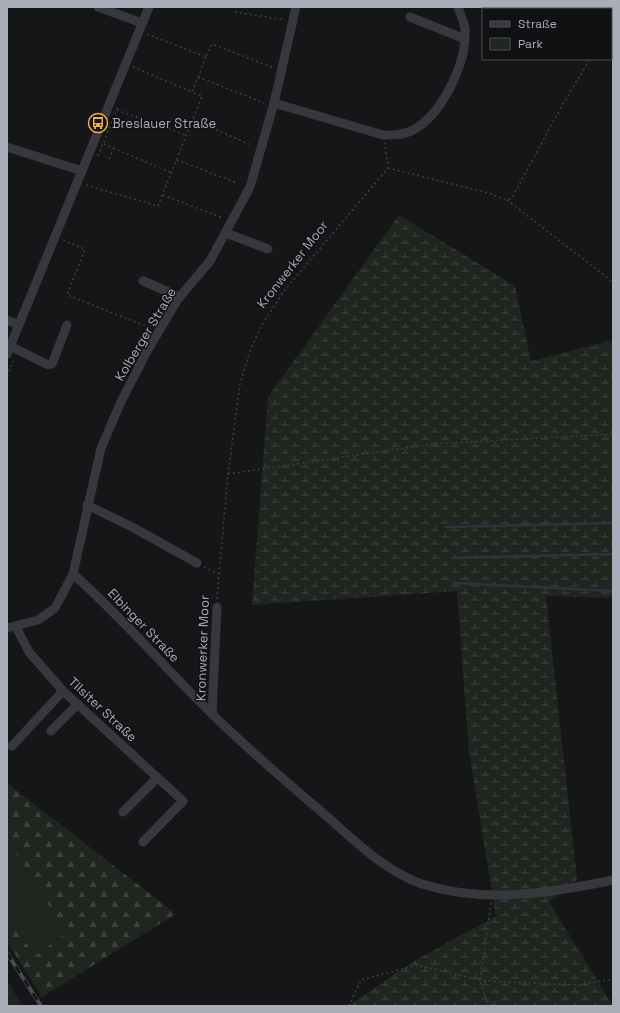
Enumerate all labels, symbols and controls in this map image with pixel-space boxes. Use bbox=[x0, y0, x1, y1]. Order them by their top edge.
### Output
legend bbox=[482, 8, 612, 60]
text: Straße bbox=[518, 16, 557, 32]
text: Park bbox=[518, 36, 543, 52]
bus stop icon: Breslauer Straße bbox=[87, 112, 109, 134]
place label: Breslauer Straße bbox=[112, 115, 216, 132]
street label: Kronwerker Moor bbox=[253, 217, 332, 311]
street label: Kolberger Straße bbox=[111, 285, 180, 384]
street label: Elbinger Straße bbox=[104, 585, 183, 666]
street label: Kronwerker Moor bbox=[192, 595, 213, 701]
street label: Tilsiter Straße bbox=[65, 673, 140, 745]

